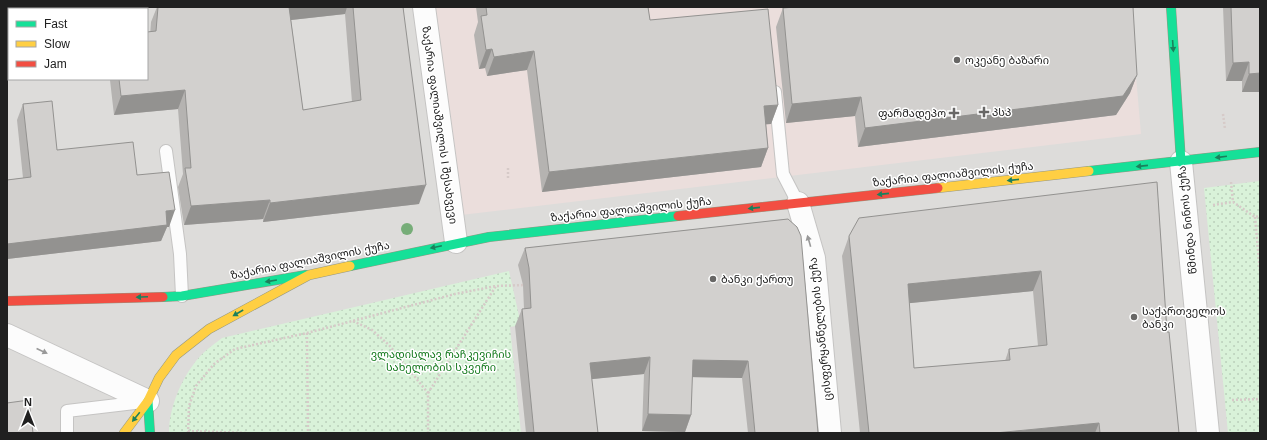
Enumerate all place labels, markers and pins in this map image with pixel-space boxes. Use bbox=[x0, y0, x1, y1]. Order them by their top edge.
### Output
place label: ოკეანე ბაზარი bbox=[965, 54, 1049, 67]
marker: ოკეანე ბაზარი bbox=[952, 55, 962, 65]
place label: პსპ bbox=[992, 106, 1011, 118]
place label: ფარმადეპო bbox=[878, 107, 946, 120]
marker: პსპ bbox=[979, 107, 989, 117]
marker: ფარმადეპო bbox=[949, 108, 959, 118]
place label: ბანკი ქართუ bbox=[721, 273, 794, 286]
marker: ბანკი ქართუ bbox=[708, 274, 718, 284]
place label: საქართველოს ბანკი bbox=[1142, 305, 1226, 331]
marker: საქართველოს ბანკი bbox=[1129, 312, 1139, 322]

